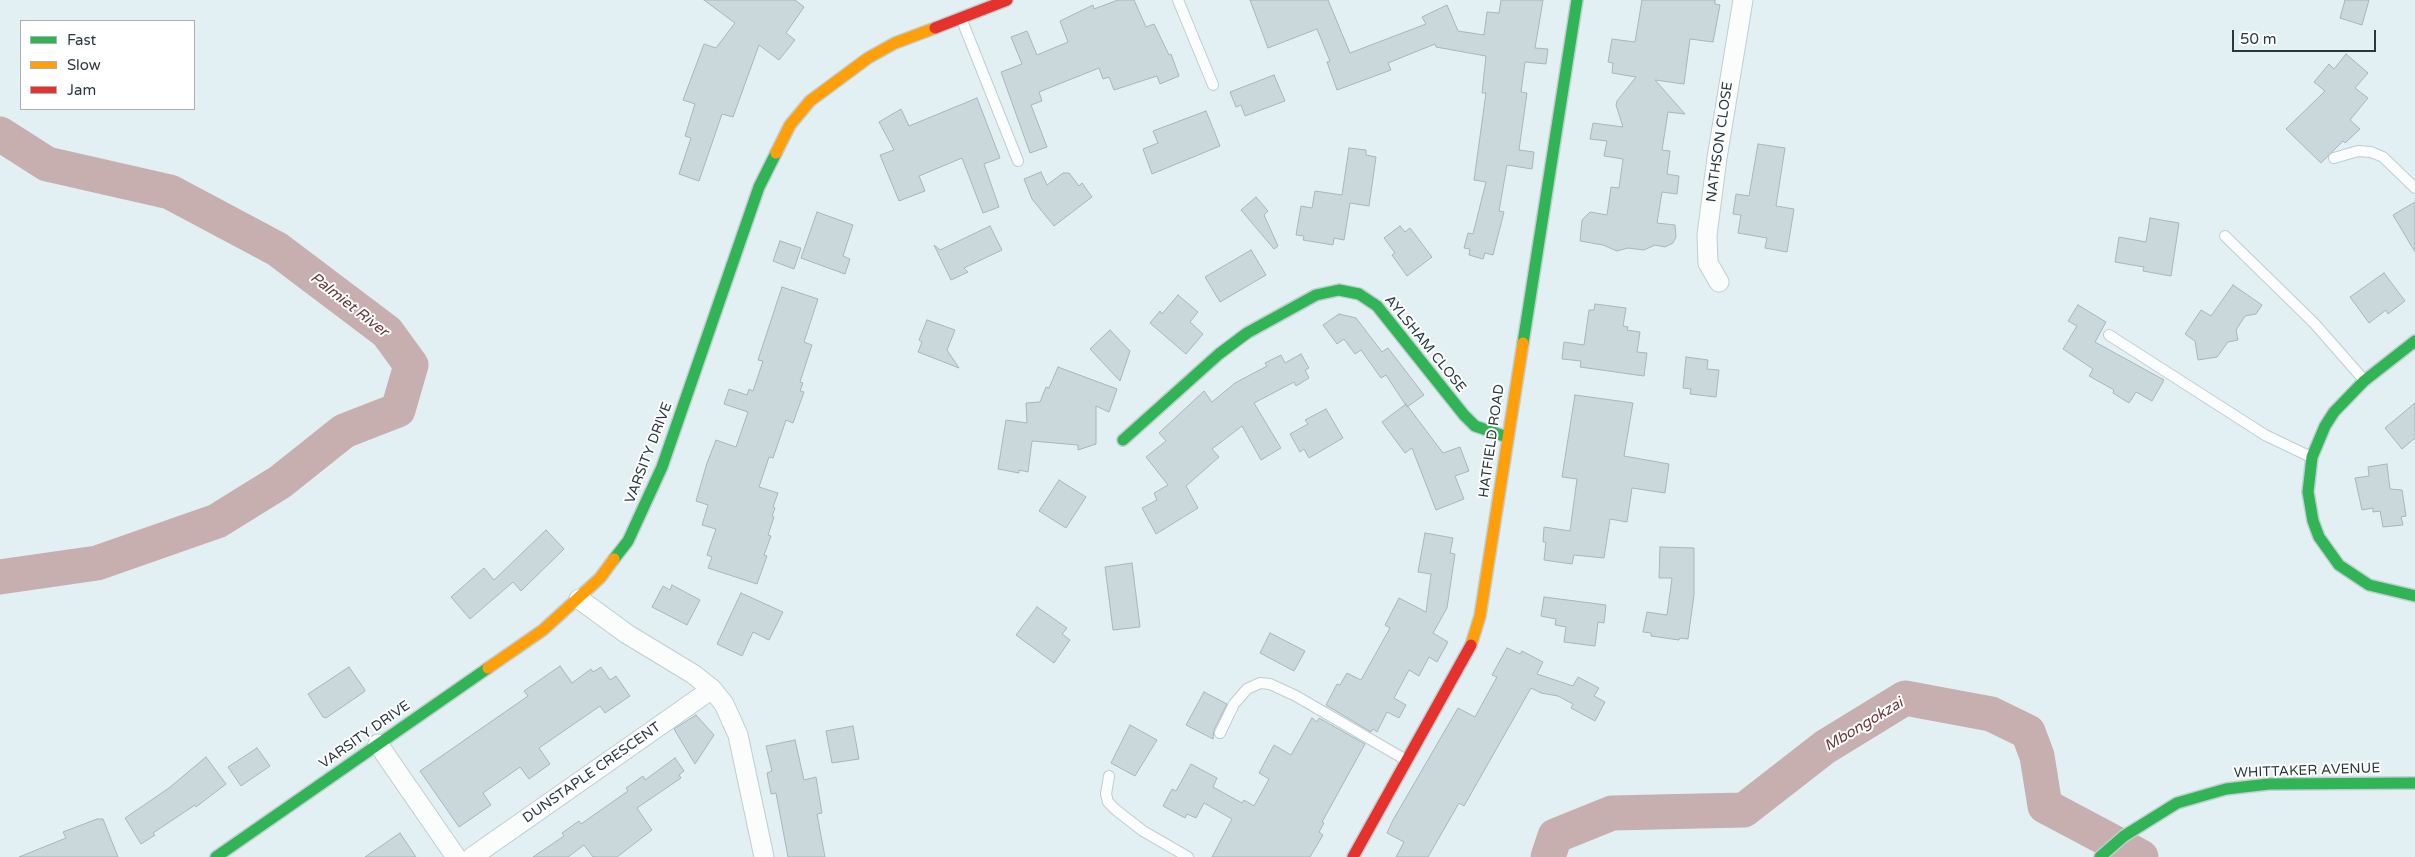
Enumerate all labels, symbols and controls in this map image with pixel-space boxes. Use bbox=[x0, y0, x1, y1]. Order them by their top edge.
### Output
legend bbox=[20, 20, 195, 110]
scale bar bbox=[2235, 20, 2379, 52]
text: 50 m bbox=[2240, 30, 2277, 48]
text: Fast bbox=[67, 31, 96, 49]
text: Slow bbox=[67, 56, 101, 74]
text: Jam bbox=[67, 81, 96, 99]
street label: NATHSON CLOSE bbox=[1703, 81, 1737, 203]
water label: Palmiet River bbox=[306, 269, 392, 341]
street label: AYLSHAM CLOSE bbox=[1381, 292, 1469, 396]
street label: HATFIELD ROAD bbox=[1476, 383, 1508, 499]
street label: VARSITY DRIVE bbox=[622, 400, 676, 506]
water label: Mbongokzai bbox=[1821, 695, 1907, 755]
street label: VARSITY DRIVE bbox=[316, 697, 414, 773]
street label: DUNSTAPLE CRESCENT bbox=[520, 719, 664, 827]
street label: WHITTAKER AVENUE bbox=[2233, 760, 2381, 782]

